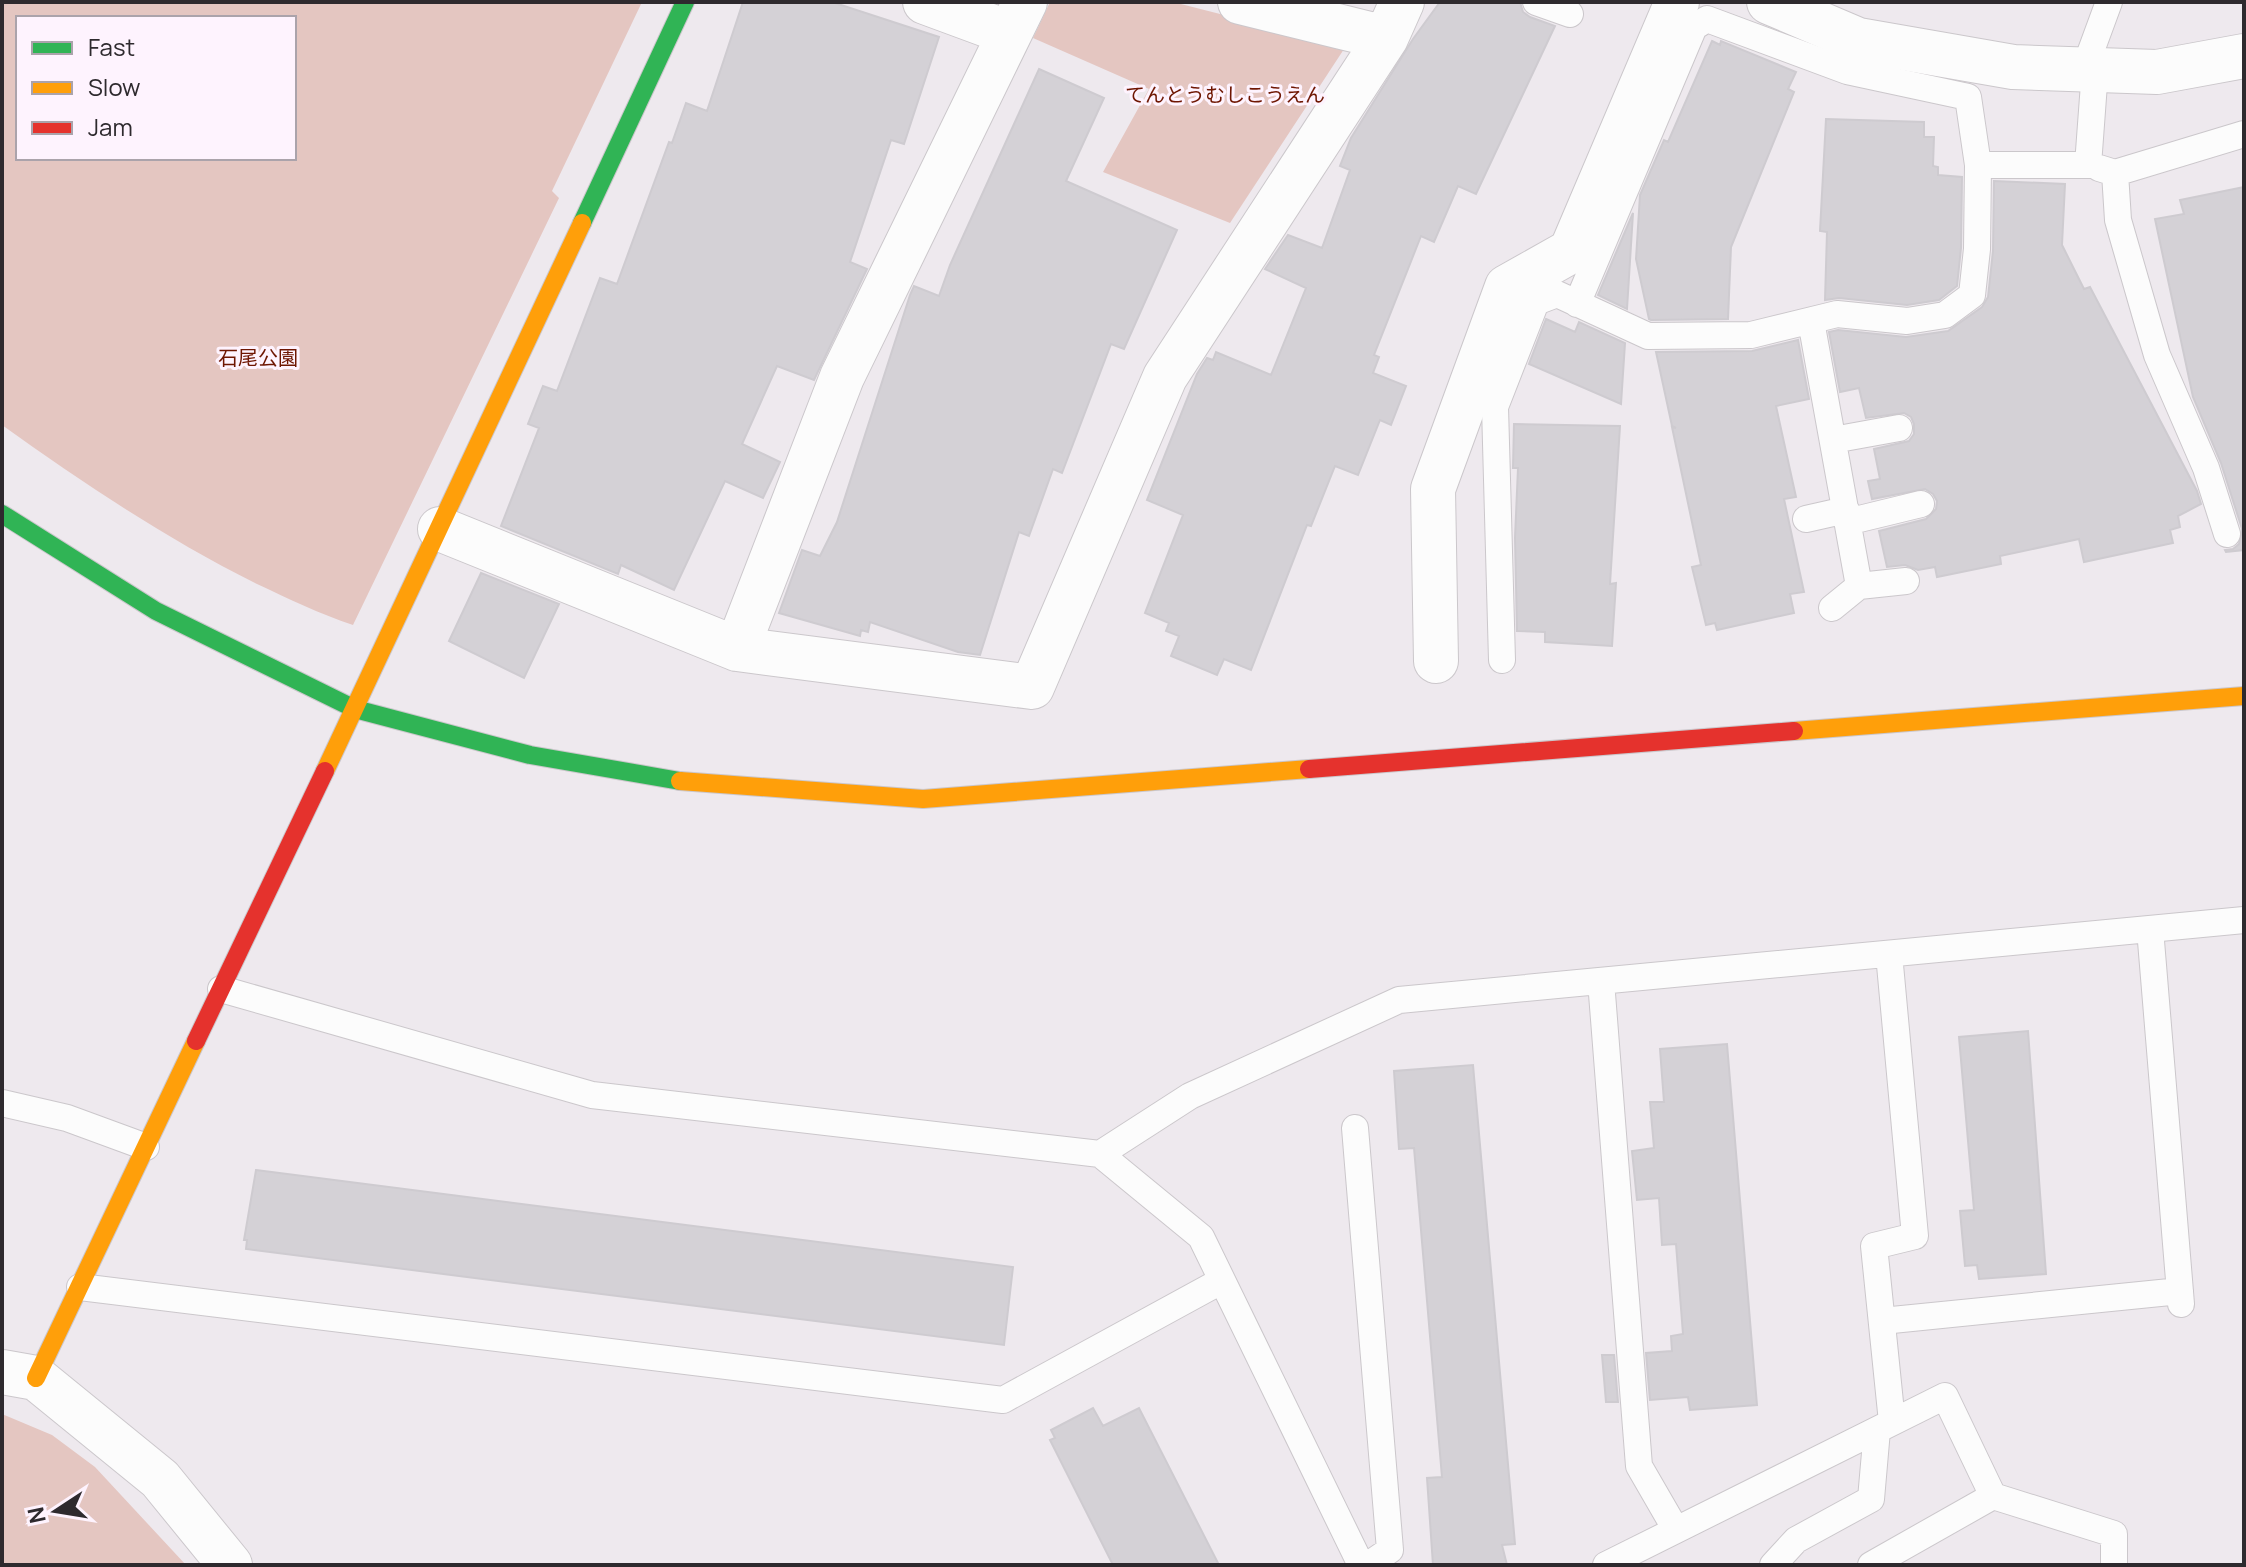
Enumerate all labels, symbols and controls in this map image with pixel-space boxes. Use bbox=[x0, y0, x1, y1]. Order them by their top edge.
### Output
legend bbox=[16, 16, 296, 160]
text: Fast bbox=[88, 30, 135, 63]
text: Slow bbox=[88, 70, 141, 103]
park label: てんとうむしこうえん bbox=[1125, 81, 1325, 108]
text: Jam bbox=[88, 110, 133, 143]
park label: 石尾公園 bbox=[218, 344, 298, 371]
north arrow bbox=[16, 1471, 96, 1551]
text: N bbox=[20, 1504, 53, 1526]

